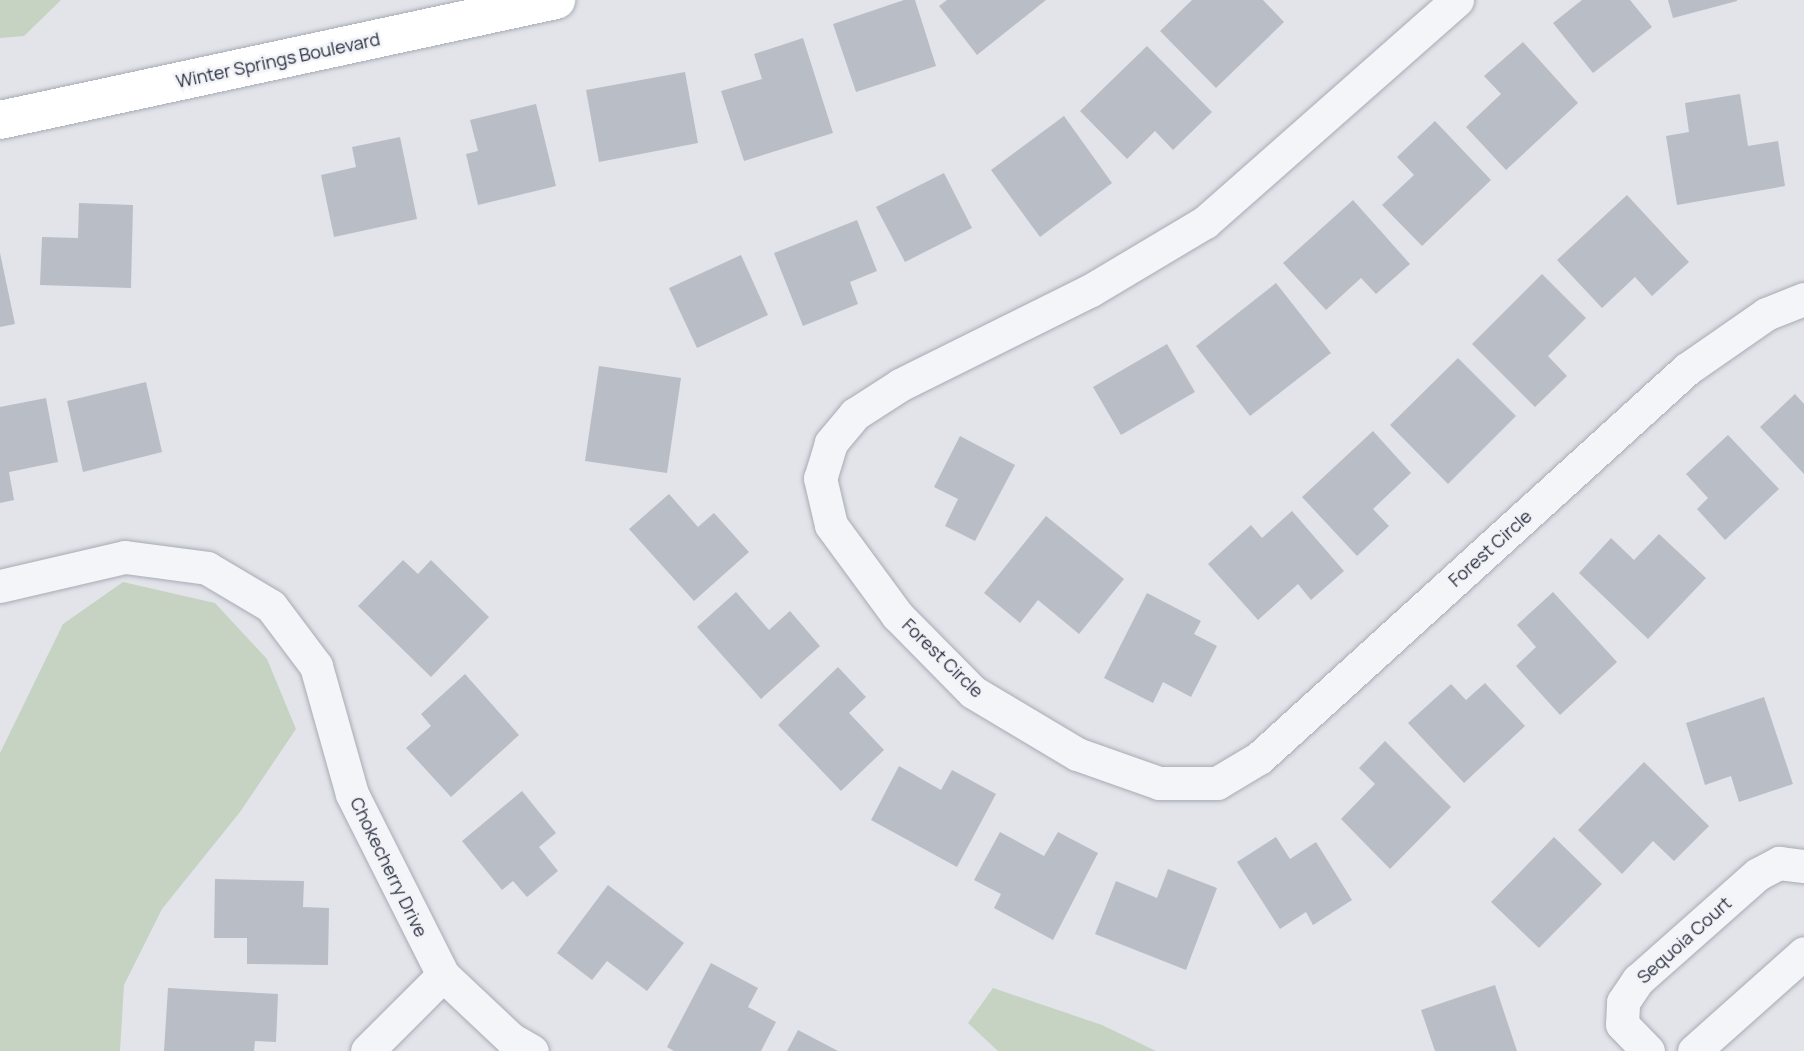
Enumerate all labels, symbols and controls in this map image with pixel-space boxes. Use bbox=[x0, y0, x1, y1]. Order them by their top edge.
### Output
street label: Winter Springs Boulevard bbox=[174, 28, 382, 92]
street label: Forest Circle bbox=[1444, 505, 1536, 591]
street label: Forest Circle bbox=[898, 614, 988, 702]
street label: Chokecherry Drive bbox=[346, 794, 432, 940]
street label: Sequoia Court bbox=[1632, 892, 1736, 988]

